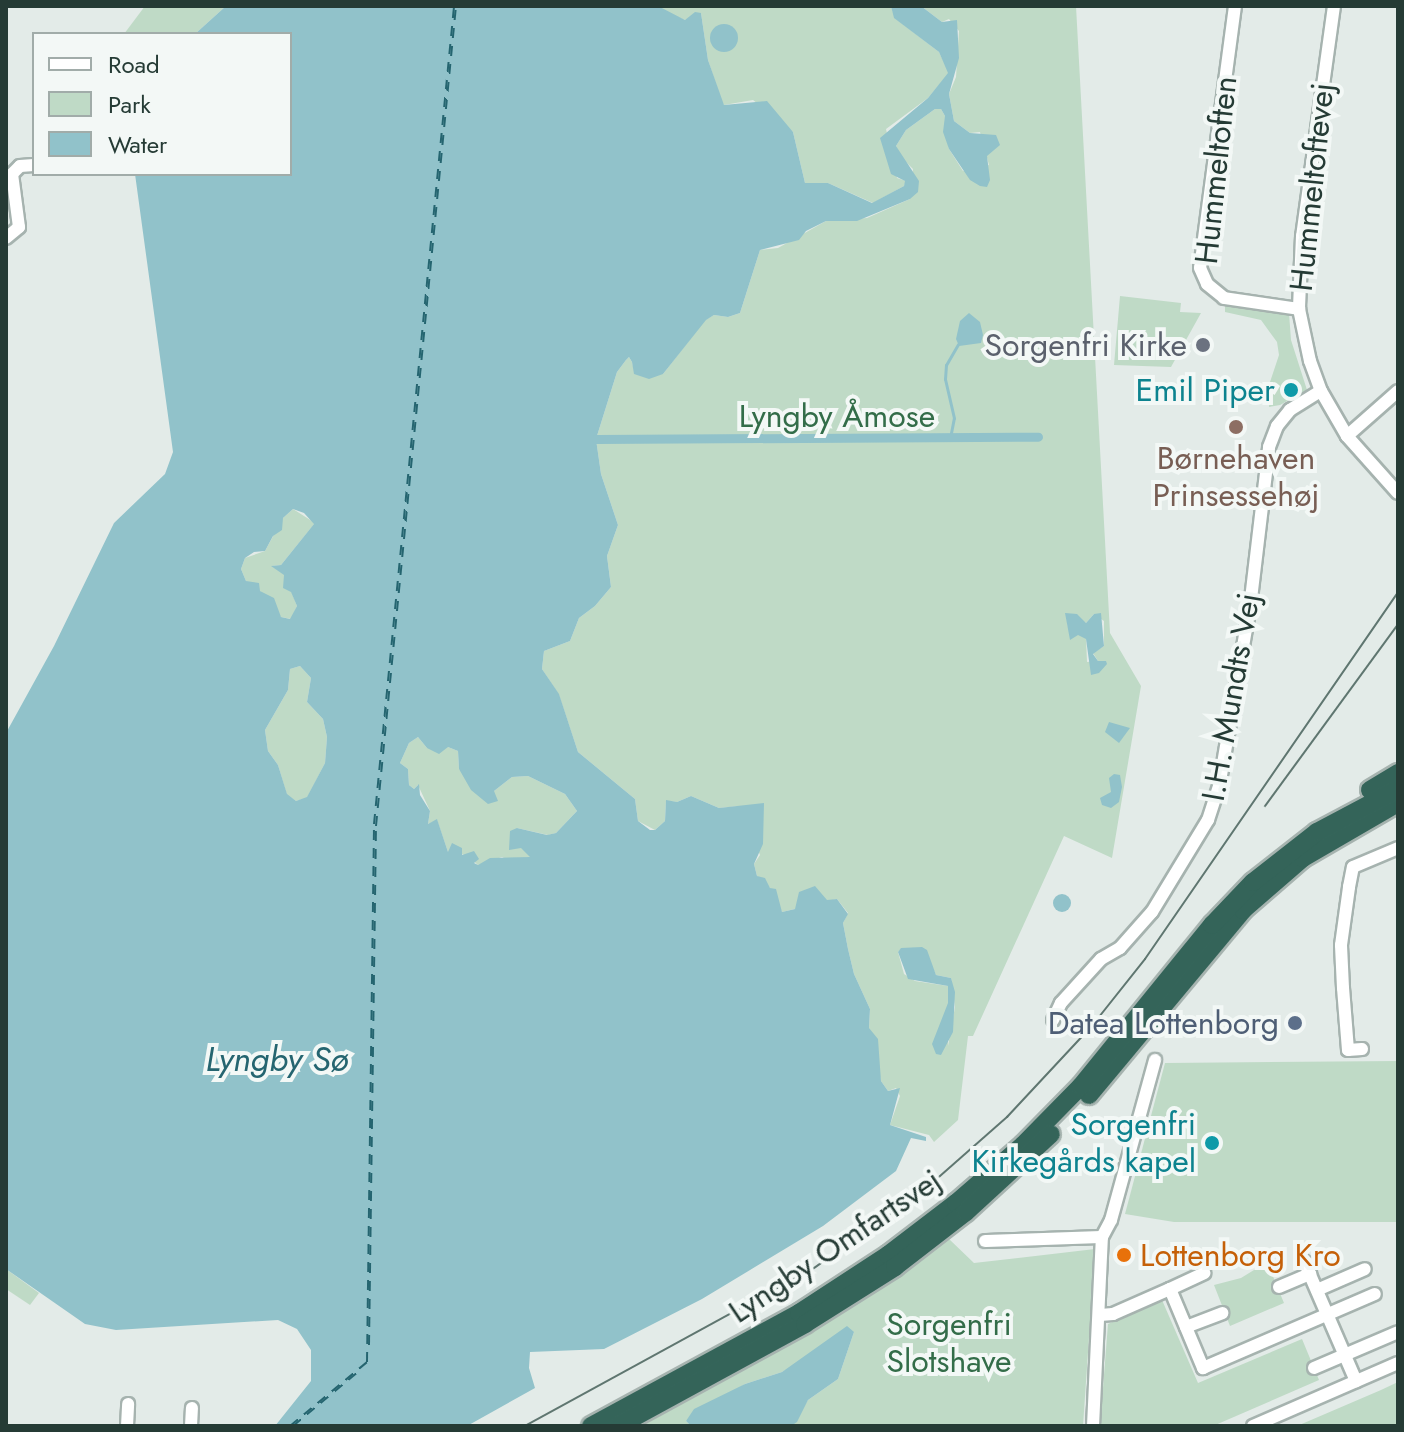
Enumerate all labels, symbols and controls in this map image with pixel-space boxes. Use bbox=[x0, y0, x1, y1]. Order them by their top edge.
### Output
legend bbox=[32, 32, 292, 176]
text: Road bbox=[108, 47, 160, 82]
street label: Hummeltoften bbox=[1187, 74, 1245, 266]
street label: Hummeltoftevej bbox=[1282, 81, 1342, 293]
text: Park bbox=[108, 87, 151, 122]
text: Water bbox=[108, 127, 167, 162]
place label: Sorgenfri Kirke bbox=[984, 326, 1187, 364]
marker: Sorgenfri Kirke bbox=[1194, 336, 1212, 354]
place label: Emil Piper bbox=[1136, 371, 1275, 409]
marker: Emil Piper bbox=[1282, 381, 1300, 399]
park label: Lyngby Åmose bbox=[739, 397, 935, 435]
marker: Børnehaven Prinsessehøj bbox=[1227, 418, 1245, 436]
place label: Børnehaven Prinsessehøj bbox=[1153, 440, 1319, 515]
street label: I.H. Mundts Vej bbox=[1194, 590, 1268, 804]
place label: Datea Lottenborg bbox=[1048, 1004, 1279, 1042]
marker: Datea Lottenborg bbox=[1286, 1014, 1304, 1032]
water label: Lyngby Sø bbox=[206, 1040, 348, 1080]
place label: Sorgenfri Kirkegårds kapel bbox=[972, 1106, 1196, 1181]
marker: Sorgenfri Kirkegårds kapel bbox=[1203, 1134, 1221, 1152]
street label: Lyngby Omfartsvej bbox=[722, 1161, 948, 1331]
place label: Lottenborg Kro bbox=[1140, 1236, 1341, 1274]
marker: Lottenborg Kro bbox=[1115, 1246, 1133, 1264]
park label: Sorgenfri Slotshave bbox=[886, 1306, 1012, 1381]

